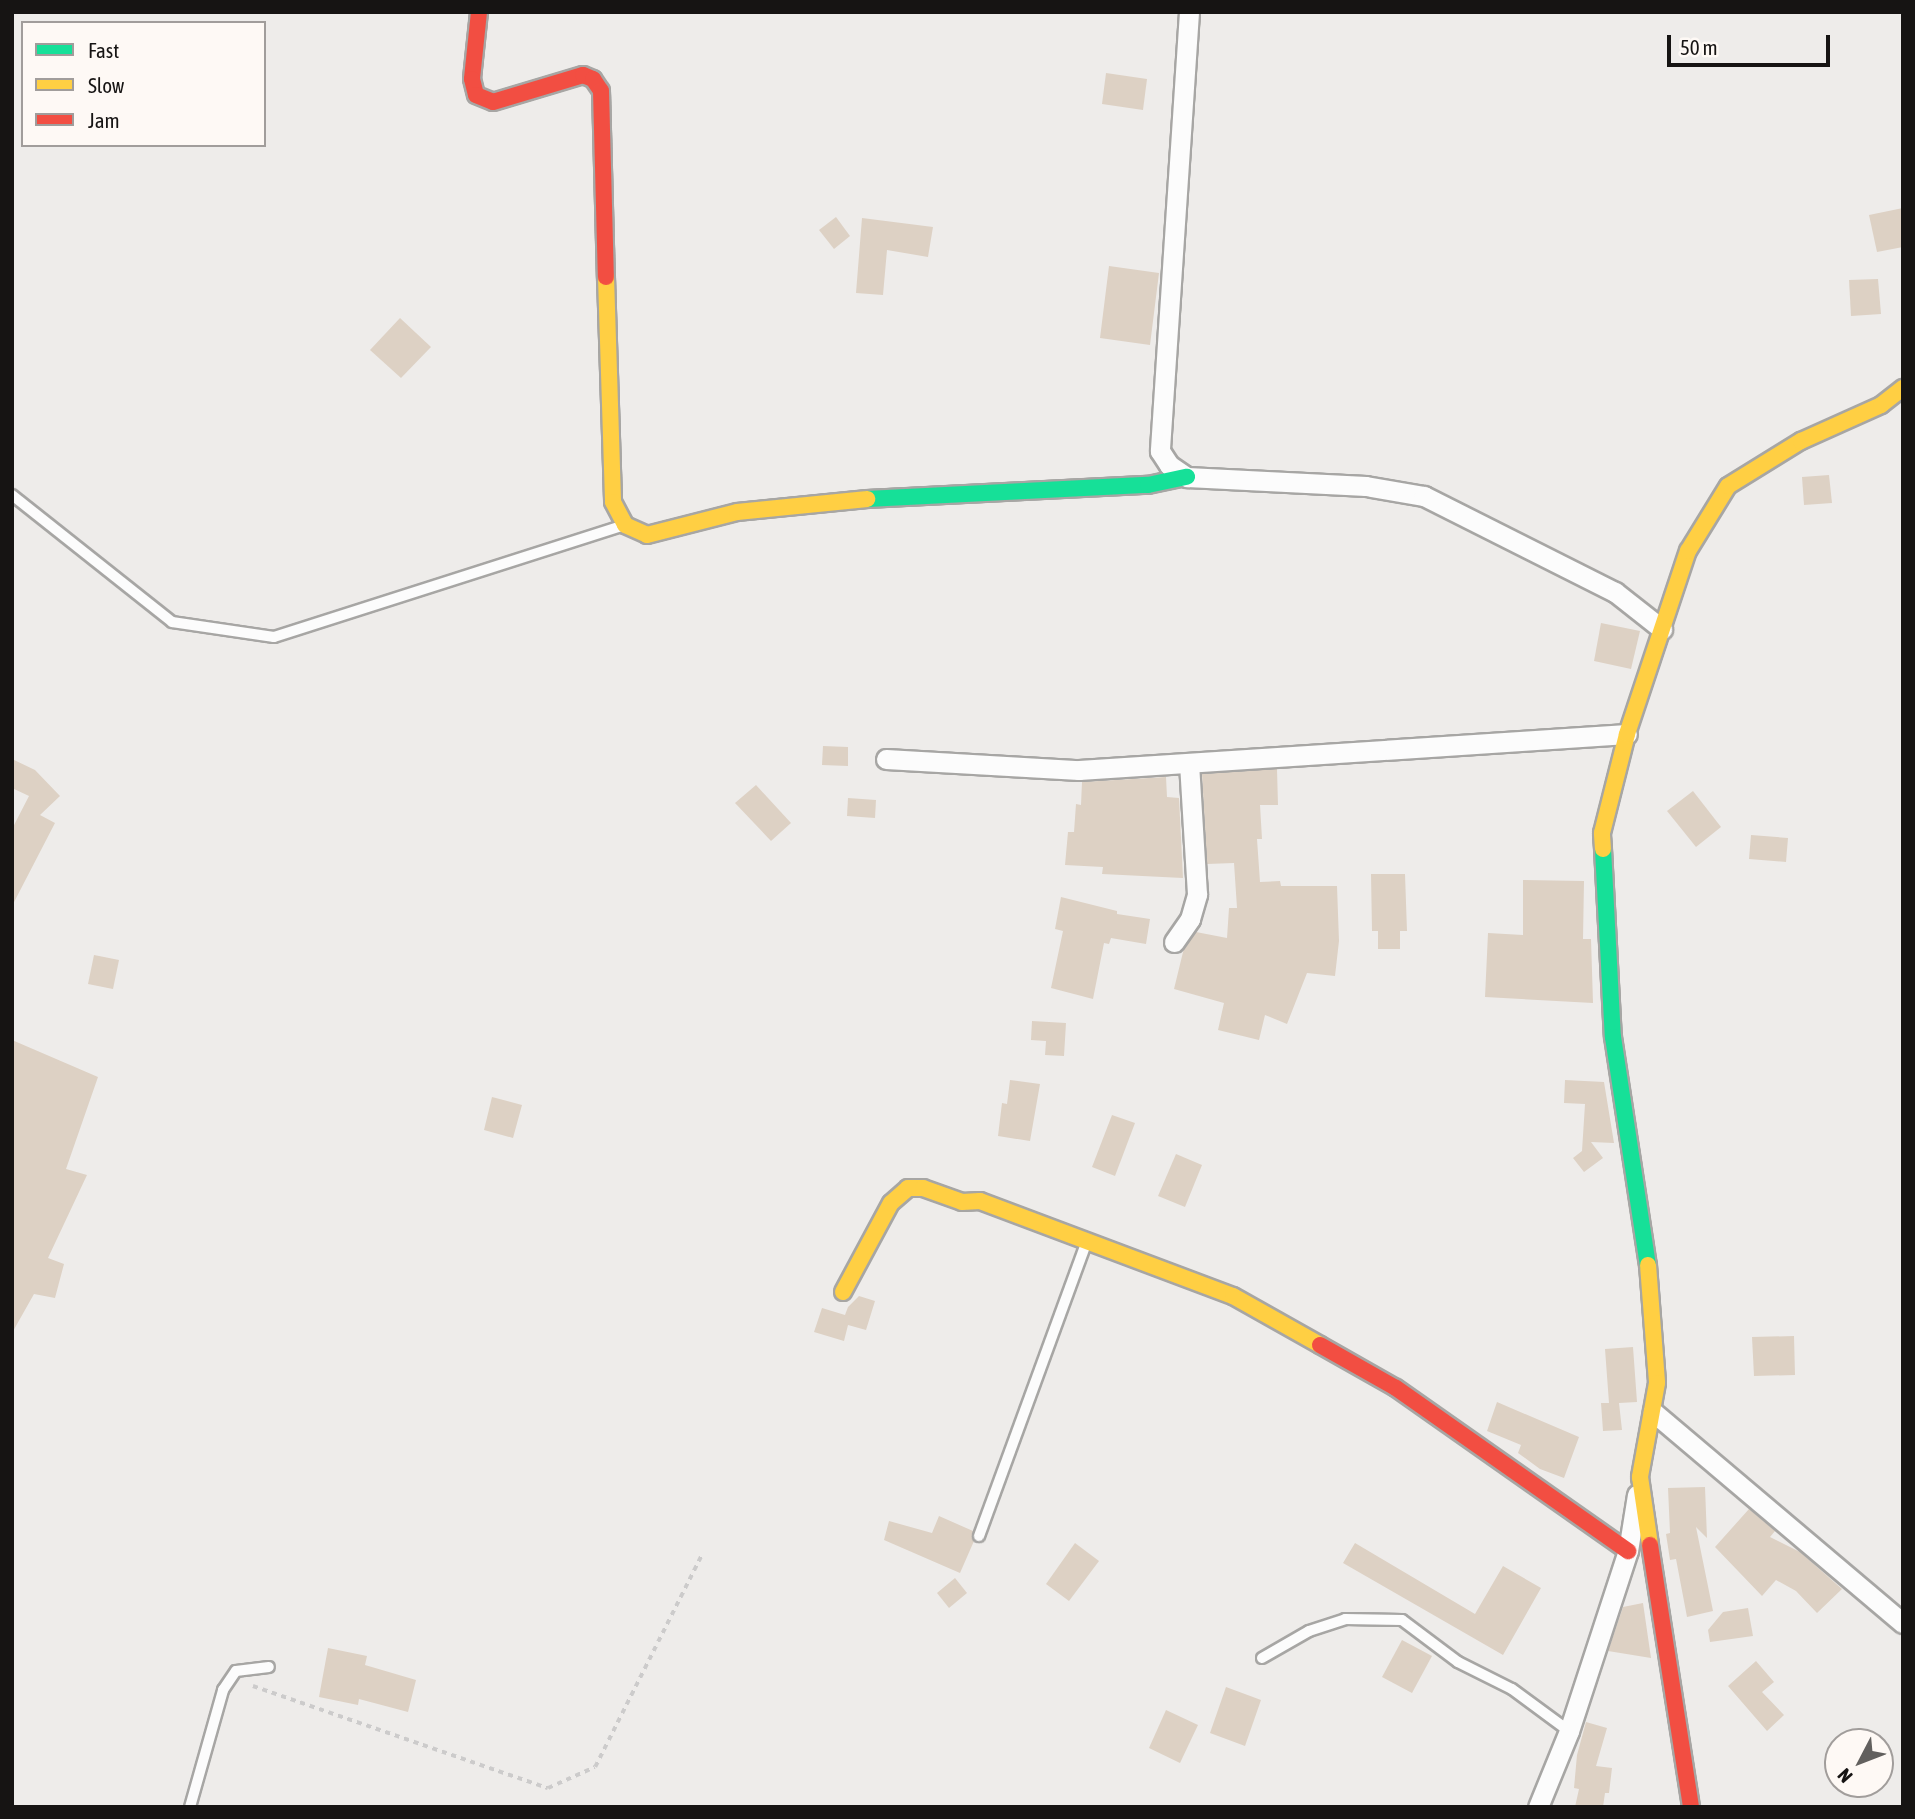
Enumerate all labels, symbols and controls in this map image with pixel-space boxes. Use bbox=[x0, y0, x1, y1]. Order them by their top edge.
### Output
legend bbox=[21, 21, 266, 147]
scale bar bbox=[1670, 21, 1833, 65]
text: 50 m bbox=[1680, 35, 1718, 59]
text: Fast bbox=[88, 38, 119, 62]
text: Slow bbox=[88, 73, 124, 97]
text: Jam bbox=[88, 108, 120, 132]
north arrow bbox=[1824, 1728, 1894, 1798]
text: N bbox=[1833, 1764, 1857, 1787]

